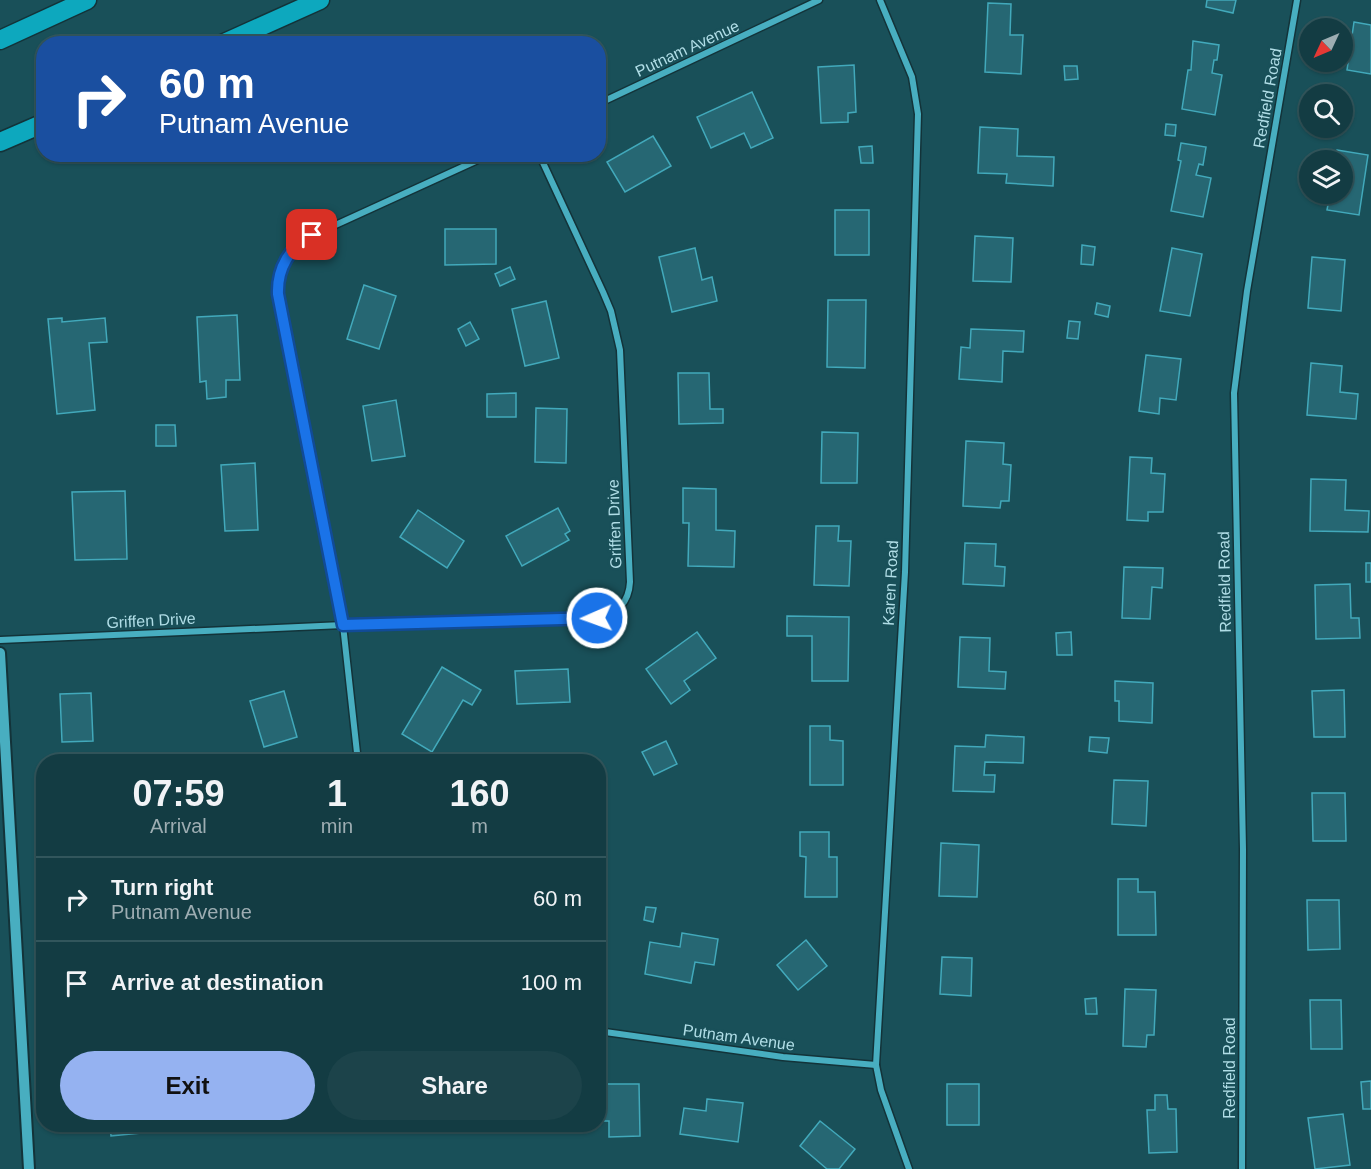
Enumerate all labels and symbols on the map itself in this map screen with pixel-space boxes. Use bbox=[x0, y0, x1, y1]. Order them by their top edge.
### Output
street label: Putnam Avenue bbox=[633, 17, 742, 80]
north arrow bbox=[1299, 18, 1353, 72]
street label: Redfield Road bbox=[1250, 47, 1285, 149]
pin bbox=[286, 209, 337, 260]
street label: Griffen Drive bbox=[604, 479, 625, 569]
street label: Redfield Road bbox=[1215, 531, 1234, 633]
street label: Karen Road bbox=[880, 540, 901, 626]
position arrow bbox=[565, 586, 629, 650]
street label: Griffen Drive bbox=[106, 610, 196, 631]
street label: Redfield Road bbox=[1221, 1017, 1238, 1119]
street label: Putnam Avenue bbox=[682, 1021, 796, 1054]

